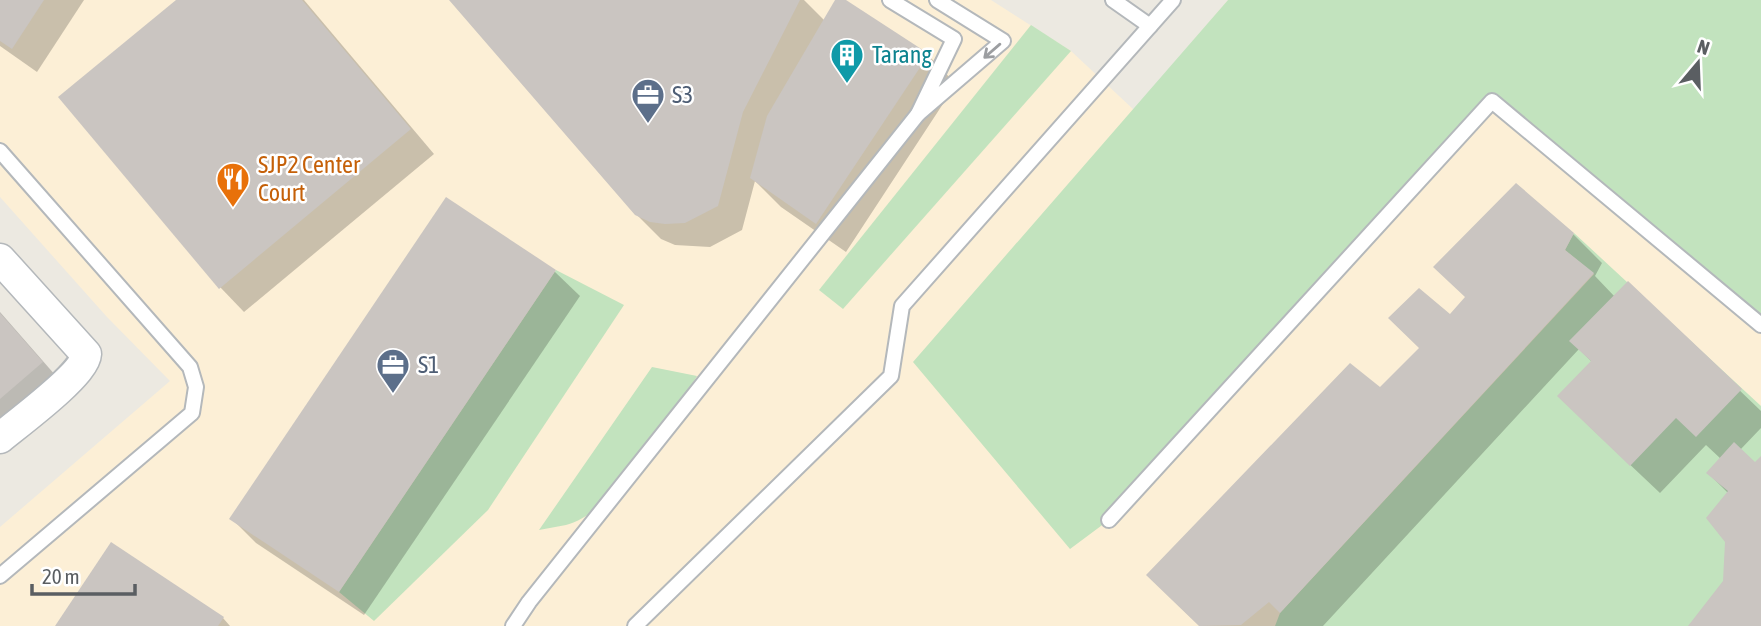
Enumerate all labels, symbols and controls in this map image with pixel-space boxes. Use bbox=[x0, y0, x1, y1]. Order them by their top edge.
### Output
north arrow bbox=[1663, 28, 1733, 98]
text: N bbox=[1695, 35, 1712, 59]
building icon: Tarang bbox=[828, 36, 866, 85]
place label: Tarang bbox=[872, 41, 932, 68]
one-way arrow bbox=[983, 43, 1001, 59]
office icon: S3 bbox=[629, 76, 667, 125]
place label: S3 bbox=[672, 81, 693, 108]
place label: SJP2 Center Court bbox=[258, 151, 361, 206]
restaurant icon: SJP2 Center Court bbox=[214, 160, 252, 209]
office icon: S1 bbox=[374, 346, 412, 395]
place label: S1 bbox=[418, 351, 439, 378]
scale bar bbox=[32, 552, 135, 596]
text: 20 m bbox=[42, 564, 80, 588]

